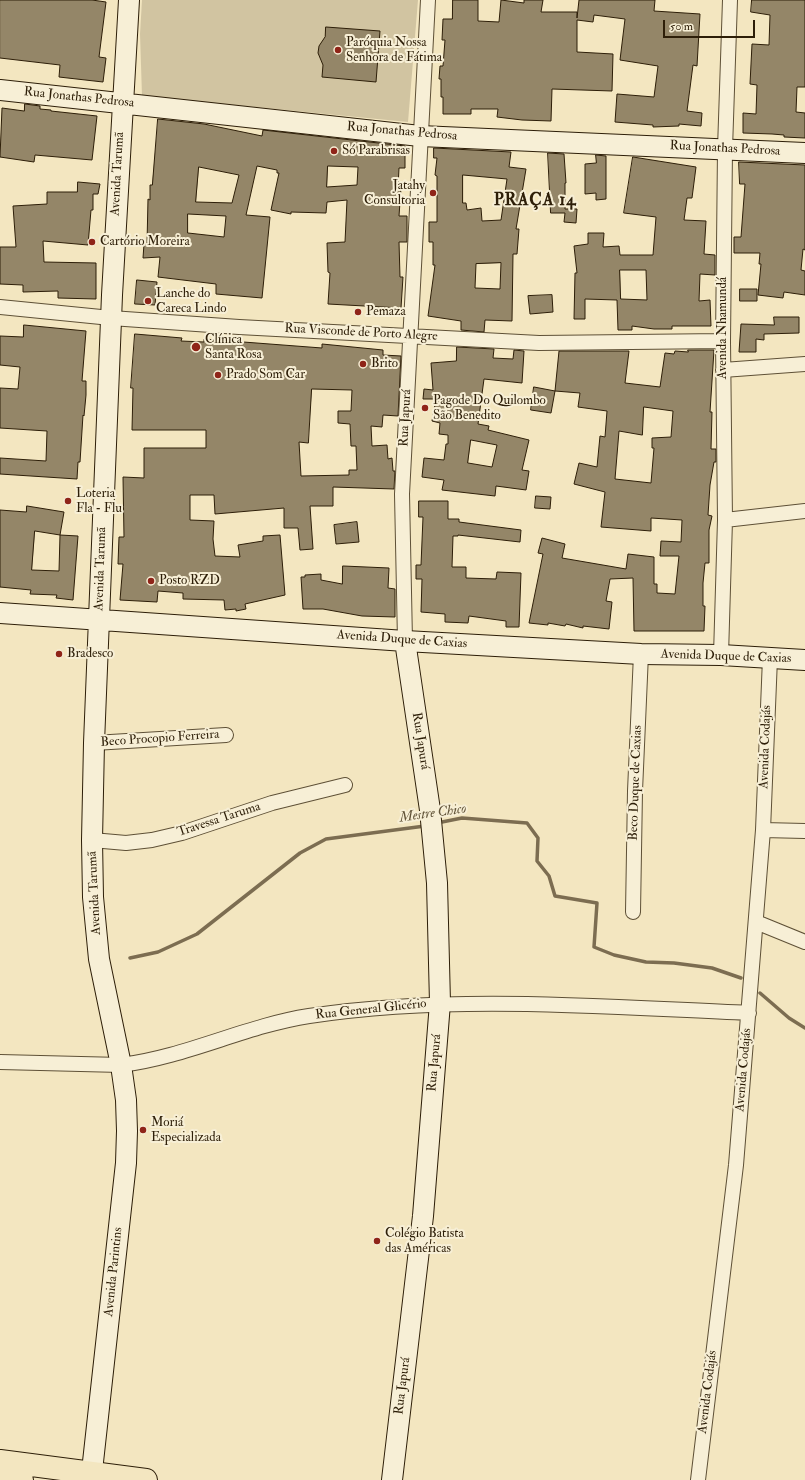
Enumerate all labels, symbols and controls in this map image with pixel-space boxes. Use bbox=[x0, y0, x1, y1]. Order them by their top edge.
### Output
scale bar bbox=[665, 12, 757, 38]
text: 50 m bbox=[670, 19, 693, 34]
place label: Paróquia Nossa Senhora de Fátima bbox=[346, 35, 442, 66]
marker: Paróquia Nossa Senhora de Fátima bbox=[333, 45, 343, 55]
street label: Rua Jonathas Pedrosa bbox=[23, 84, 135, 112]
street label: Rua Jonathas Pedrosa bbox=[346, 119, 458, 145]
street label: Avenida Tarumã bbox=[108, 132, 128, 216]
street label: Rua Jonathas Pedrosa bbox=[669, 138, 781, 160]
place label: Só Parabrisas bbox=[342, 143, 410, 159]
marker: Só Parabrisas bbox=[329, 146, 339, 156]
place label: Jatahy Consultoria bbox=[364, 178, 425, 209]
marker: Jatahy Consultoria bbox=[428, 188, 438, 198]
district label: PRAÇA 14 bbox=[494, 191, 576, 211]
place label: Cartório Moreira bbox=[100, 234, 190, 250]
marker: Cartório Moreira bbox=[87, 237, 97, 247]
street label: Avenida Nhamundá bbox=[715, 277, 731, 379]
place label: Lanche do Careca Lindo bbox=[156, 286, 227, 317]
marker: Lanche do Careca Lindo bbox=[143, 296, 153, 306]
place label: Pemaza bbox=[366, 304, 406, 320]
marker: Pemaza bbox=[353, 307, 363, 317]
street label: Rua Visconde de Porto Alegre bbox=[284, 321, 438, 345]
place label: Clínica Santa Rosa bbox=[205, 332, 262, 363]
marker: Clínica Santa Rosa bbox=[190, 341, 202, 353]
place label: Brito bbox=[371, 356, 398, 372]
marker: Brito bbox=[358, 359, 368, 369]
place label: Prado Som Car bbox=[226, 367, 305, 383]
marker: Prado Som Car bbox=[213, 370, 223, 380]
street label: Rua Japurá bbox=[397, 389, 415, 447]
place label: Pagode Do Quilombo São Benedito bbox=[433, 393, 546, 424]
marker: Pagode Do Quilombo São Benedito bbox=[420, 403, 430, 413]
place label: Loteria Fla - Flu bbox=[76, 486, 122, 517]
marker: Loteria Fla - Flu bbox=[63, 496, 73, 506]
street label: Avenida Tarumã bbox=[92, 527, 110, 611]
place label: Posto RZD bbox=[159, 573, 220, 589]
marker: Posto RZD bbox=[146, 576, 156, 586]
street label: Avenida Duque de Caxias bbox=[336, 628, 468, 652]
place label: Bradesco bbox=[67, 646, 113, 662]
street label: Avenida Duque de Caxias bbox=[660, 647, 792, 667]
marker: Bradesco bbox=[54, 649, 64, 659]
street label: Avenida Codajás bbox=[757, 705, 775, 789]
street label: Rua Japurá bbox=[408, 711, 432, 771]
street label: Beco Duque de Caxias bbox=[626, 725, 646, 841]
street label: Beco Procopio Ferreira bbox=[100, 727, 220, 751]
street label: Travessa Taruma bbox=[175, 799, 263, 841]
water label: Mestre Chico bbox=[398, 801, 468, 827]
street label: Avenida Tarumã bbox=[85, 851, 105, 935]
street label: Rua General Glicério bbox=[315, 996, 427, 1024]
street label: Avenida Codajás bbox=[733, 1028, 755, 1112]
street label: Rua Japurá bbox=[425, 1034, 445, 1092]
place label: Moriá Especializada bbox=[151, 1115, 221, 1146]
marker: Moriá Especializada bbox=[138, 1125, 148, 1135]
place label: Colégio Batista das Américas bbox=[385, 1226, 464, 1257]
street label: Avenida Parintins bbox=[102, 1227, 126, 1317]
marker: Colégio Batista das Américas bbox=[372, 1236, 382, 1246]
street label: Avenida Codajás bbox=[695, 1349, 721, 1435]
street label: Rua Japurá bbox=[392, 1356, 414, 1416]

